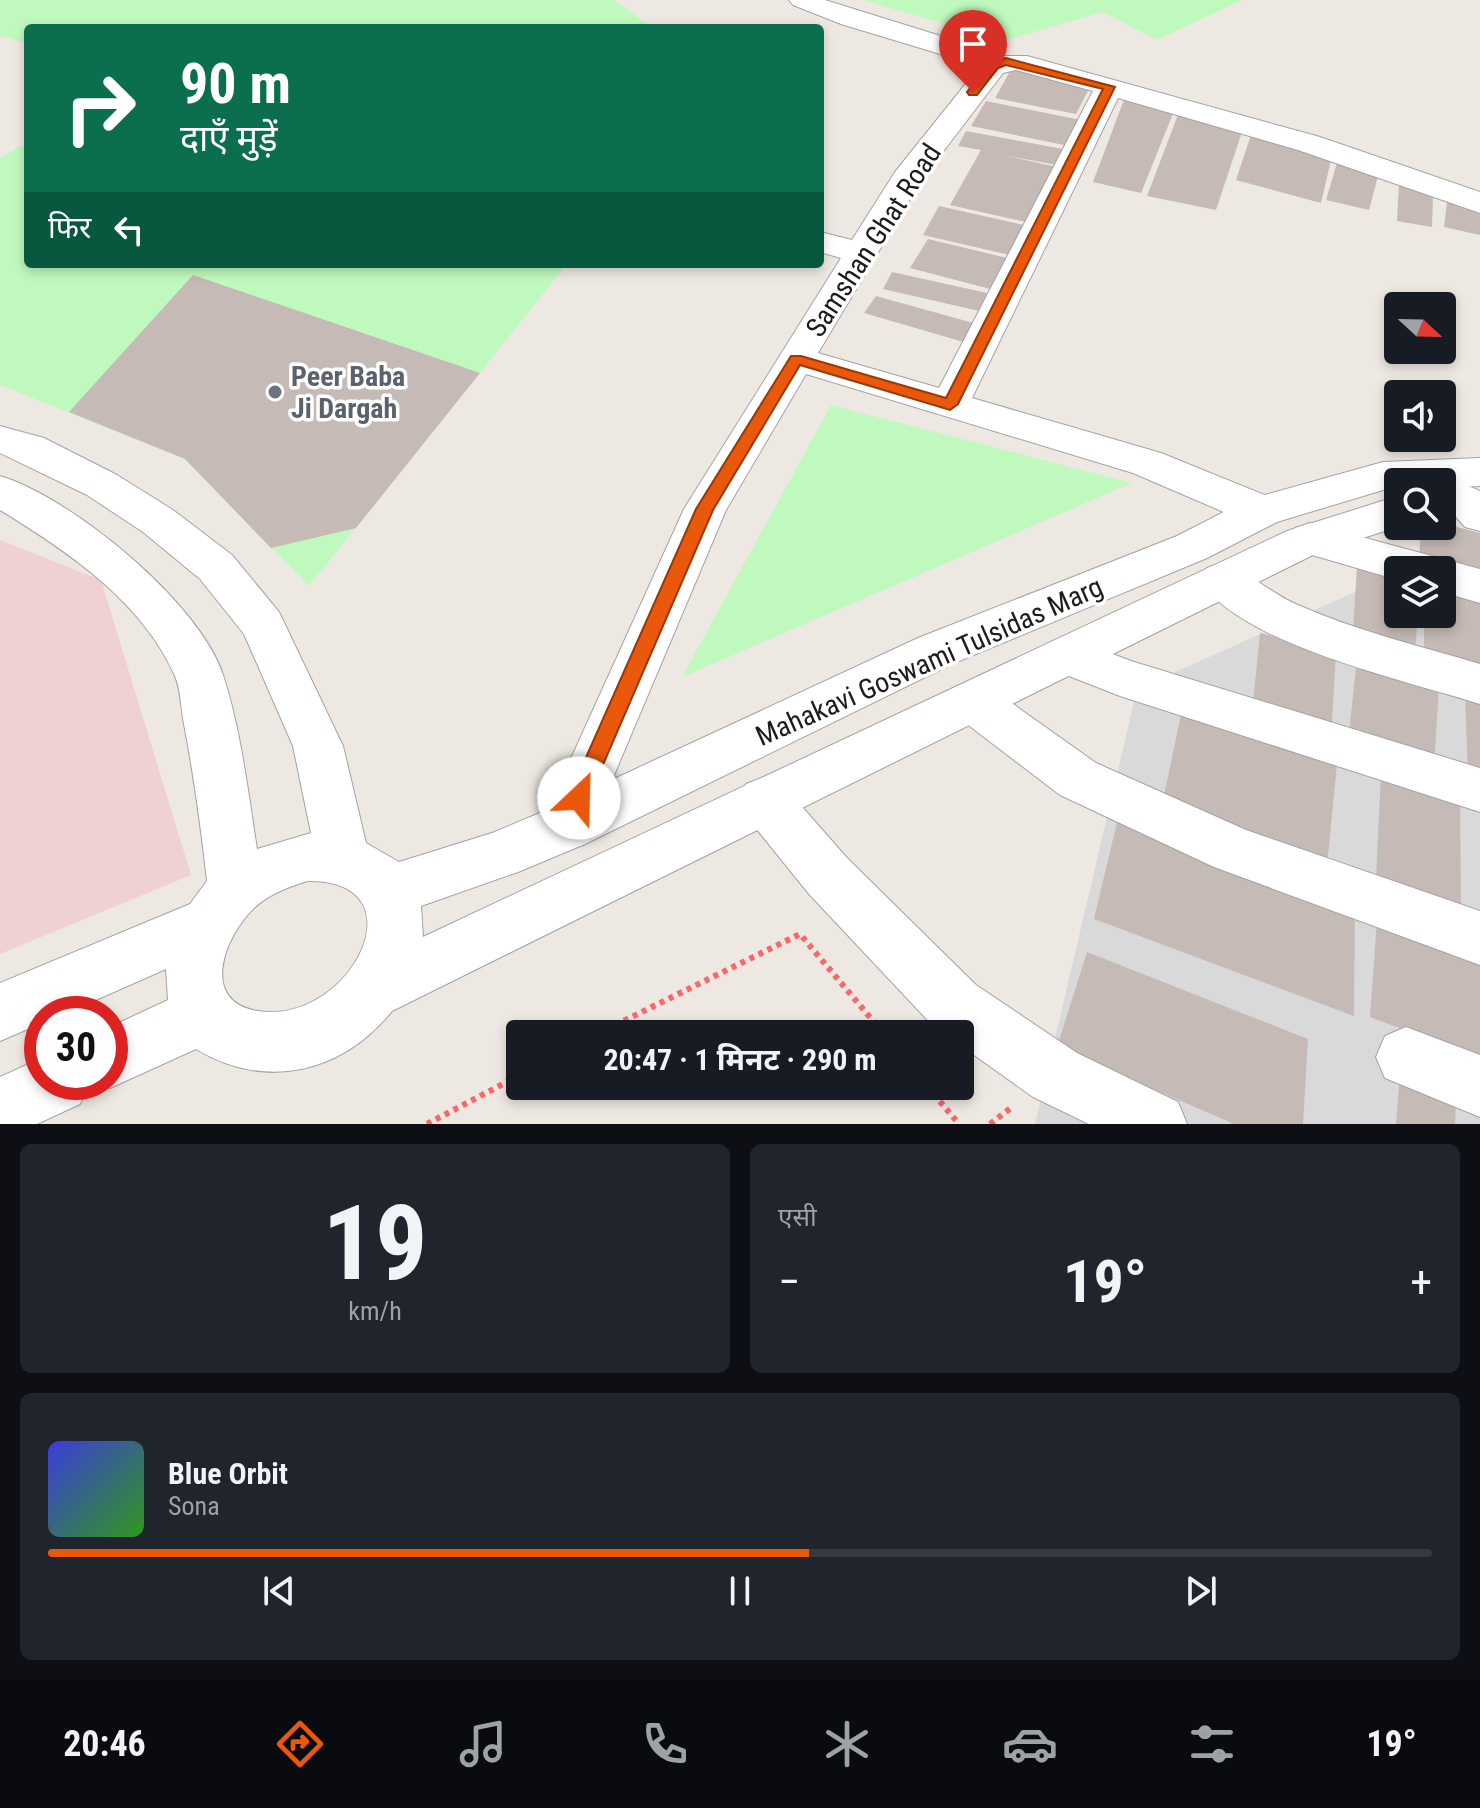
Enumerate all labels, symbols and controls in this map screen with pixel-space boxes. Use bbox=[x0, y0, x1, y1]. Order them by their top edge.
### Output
pin bbox=[939, 10, 1007, 92]
icon: arrive bbox=[951, 22, 995, 66]
text: 90 m bbox=[180, 51, 291, 117]
icon: right bbox=[48, 56, 152, 160]
text: दाएँ मुड़ें bbox=[180, 118, 277, 160]
street label: Samshan Ghat Road bbox=[799, 138, 948, 343]
icon: left bbox=[107, 208, 151, 252]
text: फिर bbox=[48, 210, 91, 245]
north arrow bbox=[1384, 292, 1456, 364]
map controls bbox=[1384, 292, 1456, 628]
place label: Peer Baba Ji Dargah bbox=[291, 360, 405, 425]
button: sound bbox=[1384, 380, 1456, 452]
marker: Peer Baba Ji Dargah bbox=[266, 383, 284, 401]
button: search bbox=[1384, 468, 1456, 540]
button: layers bbox=[1384, 556, 1456, 628]
street label: Mahakavi Goswami Tulsidas Marg bbox=[751, 570, 1108, 753]
position arrow bbox=[537, 756, 621, 840]
speed limit sign: 30 bbox=[24, 996, 128, 1100]
text: 20:47 · 1 मिनट · 290 m bbox=[603, 1042, 877, 1077]
text: 19 bbox=[322, 1183, 428, 1304]
text: एसी bbox=[778, 1202, 817, 1232]
text: 19° bbox=[1063, 1246, 1147, 1317]
text: − bbox=[778, 1256, 800, 1308]
text: + bbox=[1410, 1256, 1432, 1308]
text: km/h bbox=[348, 1296, 402, 1326]
text: Blue Orbit bbox=[168, 1456, 288, 1491]
text: Sona bbox=[168, 1491, 220, 1521]
icon: previous bbox=[257, 1569, 301, 1613]
icon: pause bbox=[718, 1569, 762, 1613]
icon: next bbox=[1179, 1569, 1223, 1613]
icon: directions bbox=[272, 1716, 328, 1772]
icon: music bbox=[455, 1716, 511, 1772]
icon: phone bbox=[637, 1716, 693, 1772]
icon: climate bbox=[819, 1716, 875, 1772]
icon: car bbox=[1002, 1716, 1058, 1772]
icon: filters bbox=[1184, 1716, 1240, 1772]
text: 20:46 bbox=[63, 1723, 146, 1765]
text: 19° bbox=[1366, 1723, 1417, 1765]

